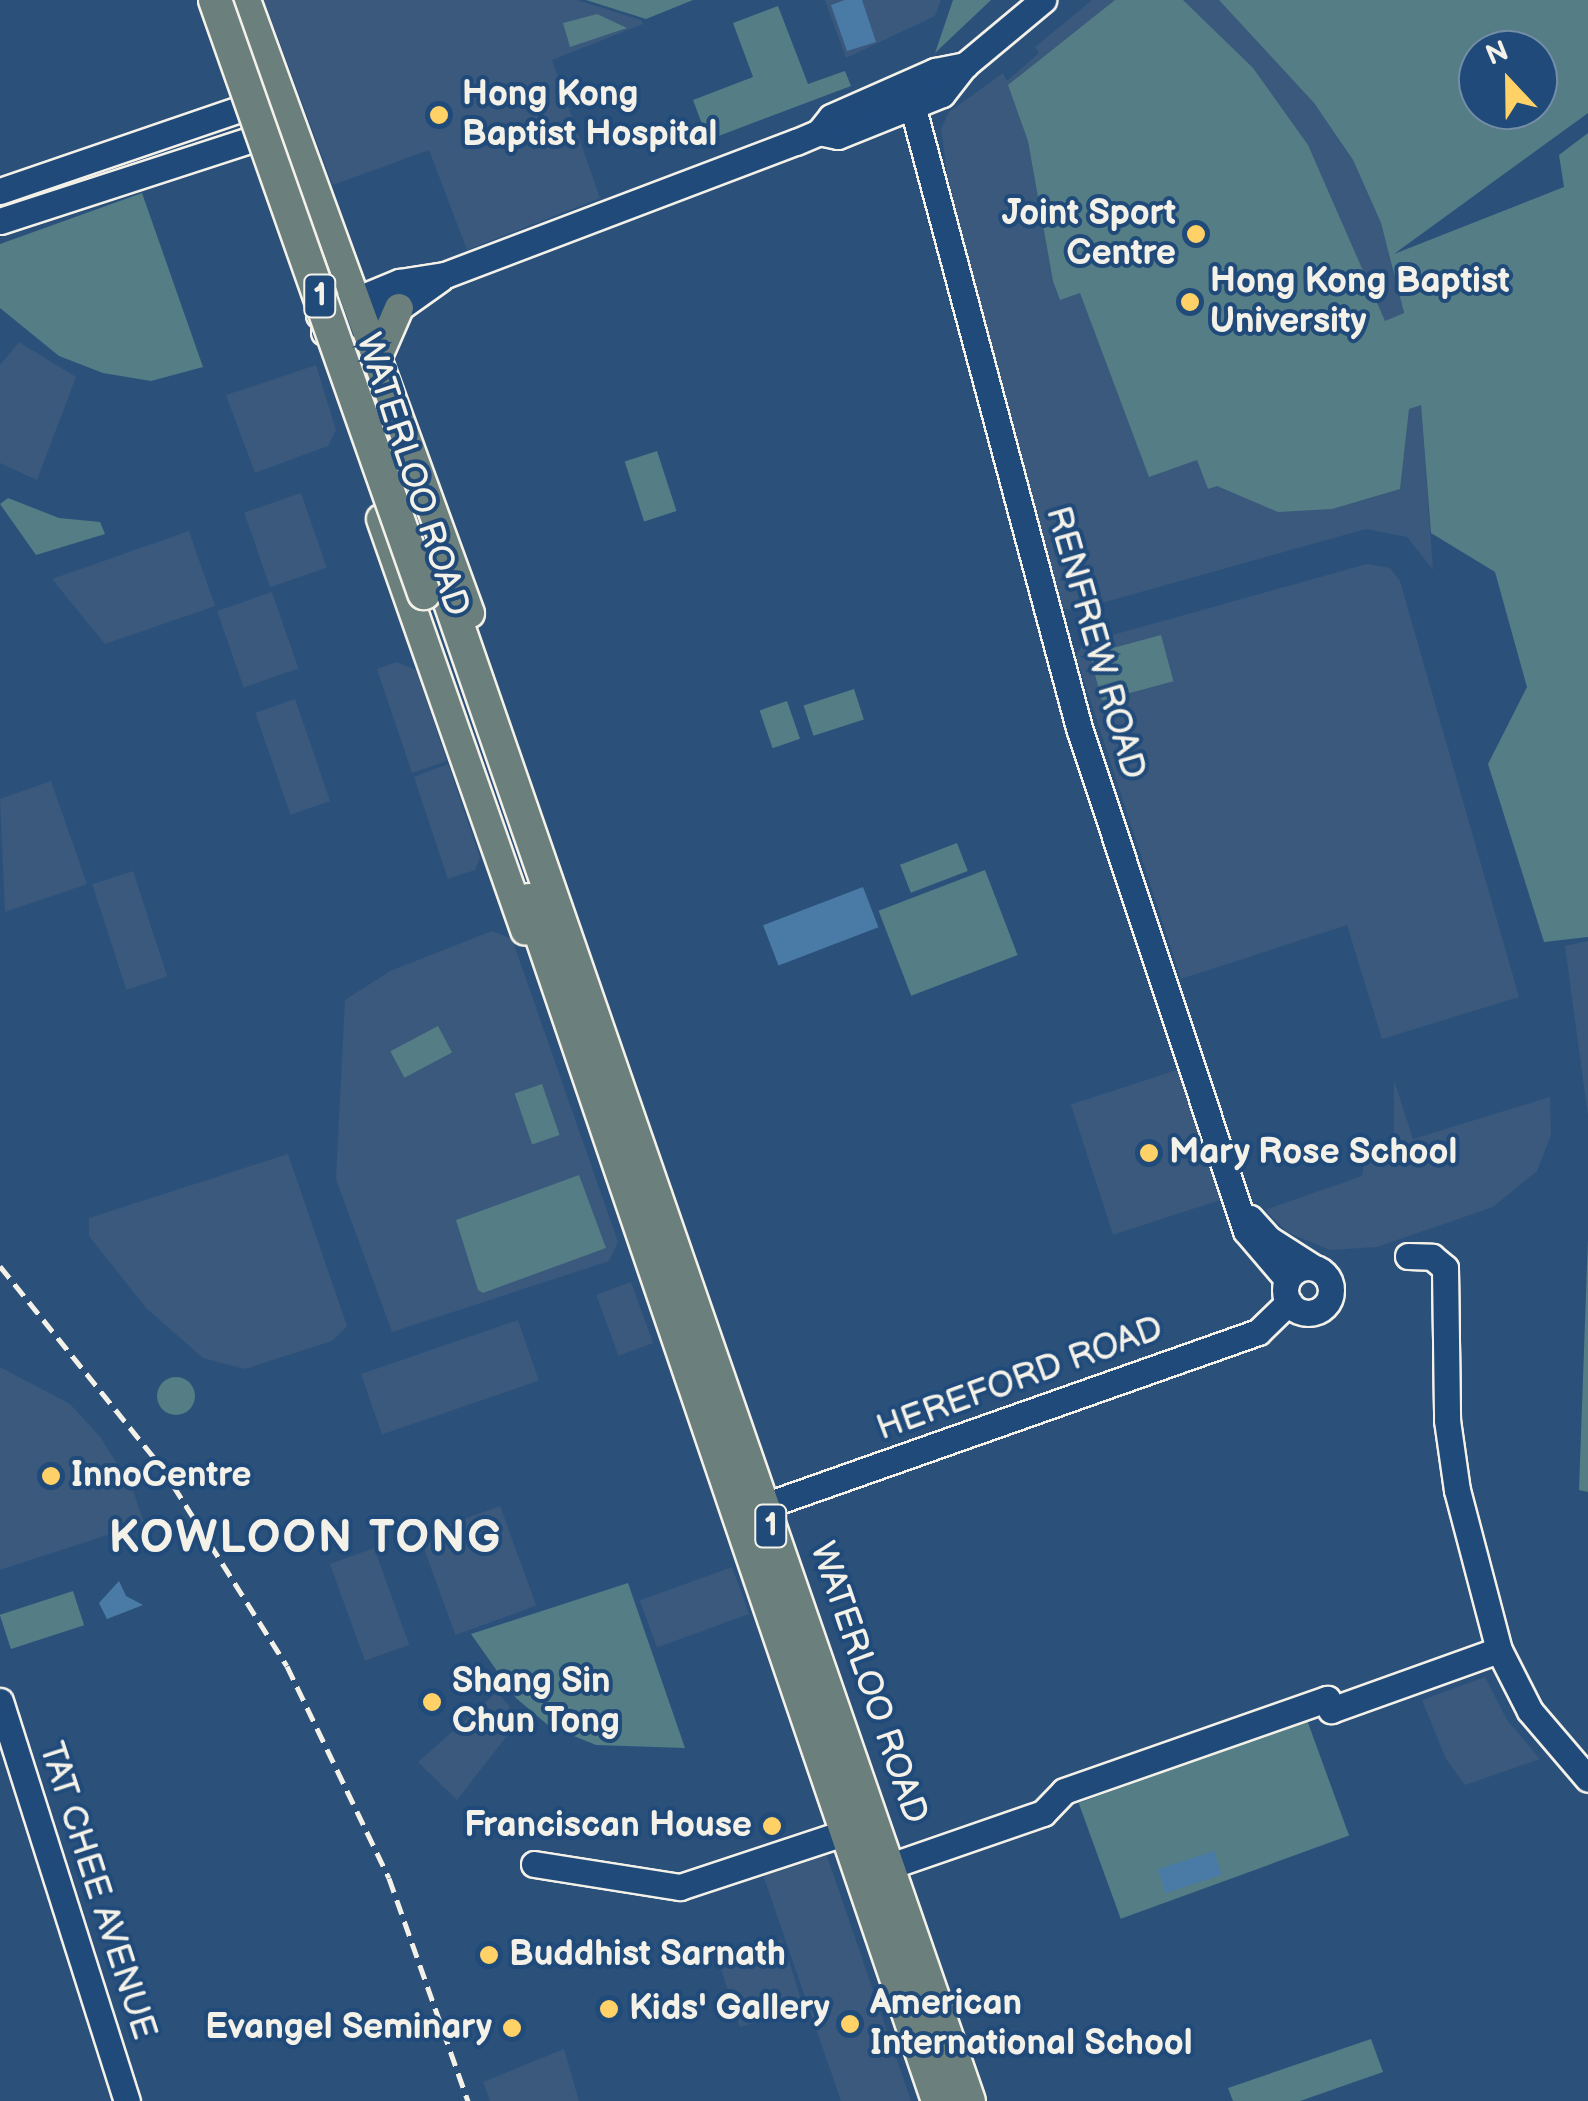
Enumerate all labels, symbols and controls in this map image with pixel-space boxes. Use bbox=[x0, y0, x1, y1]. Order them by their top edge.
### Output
north arrow bbox=[1458, 30, 1558, 130]
text: N bbox=[1481, 34, 1513, 73]
place label: Hong Kong Baptist Hospital bbox=[462, 74, 717, 156]
marker: Hong Kong Baptist Hospital bbox=[426, 102, 452, 128]
place label: Joint Sport Centre bbox=[1002, 193, 1176, 275]
marker: Joint Sport Centre bbox=[1185, 223, 1207, 245]
place label: Hong Kong Baptist University bbox=[1210, 261, 1510, 343]
road number: 1 bbox=[302, 269, 338, 323]
marker: Hong Kong Baptist University bbox=[1179, 291, 1201, 313]
street label: WATERLOO ROAD bbox=[346, 328, 478, 622]
street label: RENFREW ROAD bbox=[1036, 502, 1154, 784]
place label: Mary Rose School bbox=[1169, 1132, 1458, 1174]
marker: Mary Rose School bbox=[1138, 1142, 1160, 1164]
street label: HEREFORD ROAD bbox=[871, 1308, 1169, 1450]
place label: InnoCentre bbox=[71, 1455, 251, 1497]
marker: InnoCentre bbox=[40, 1465, 62, 1487]
road number: 1 bbox=[754, 1499, 788, 1553]
district label: KOWLOON TONG bbox=[109, 1512, 503, 1566]
street label: WATERLOO ROAD bbox=[800, 1537, 936, 1829]
place label: Shang Sin Chun Tong bbox=[452, 1661, 620, 1743]
marker: Shang Sin Chun Tong bbox=[421, 1691, 443, 1713]
street label: TAT CHEE AVENUE bbox=[29, 1737, 165, 2045]
place label: Franciscan House bbox=[464, 1805, 752, 1847]
marker: Franciscan House bbox=[761, 1815, 783, 1837]
place label: Buddhist Sarnath bbox=[509, 1934, 786, 1976]
marker: Buddhist Sarnath bbox=[478, 1944, 500, 1966]
place label: American International School bbox=[870, 1983, 1193, 2065]
place label: Kids' Gallery bbox=[629, 1988, 830, 2030]
marker: Kids' Gallery bbox=[598, 1998, 620, 2020]
place label: Evangel Seminary bbox=[205, 2007, 492, 2049]
marker: American International School bbox=[839, 2013, 861, 2035]
marker: Evangel Seminary bbox=[501, 2017, 523, 2039]

